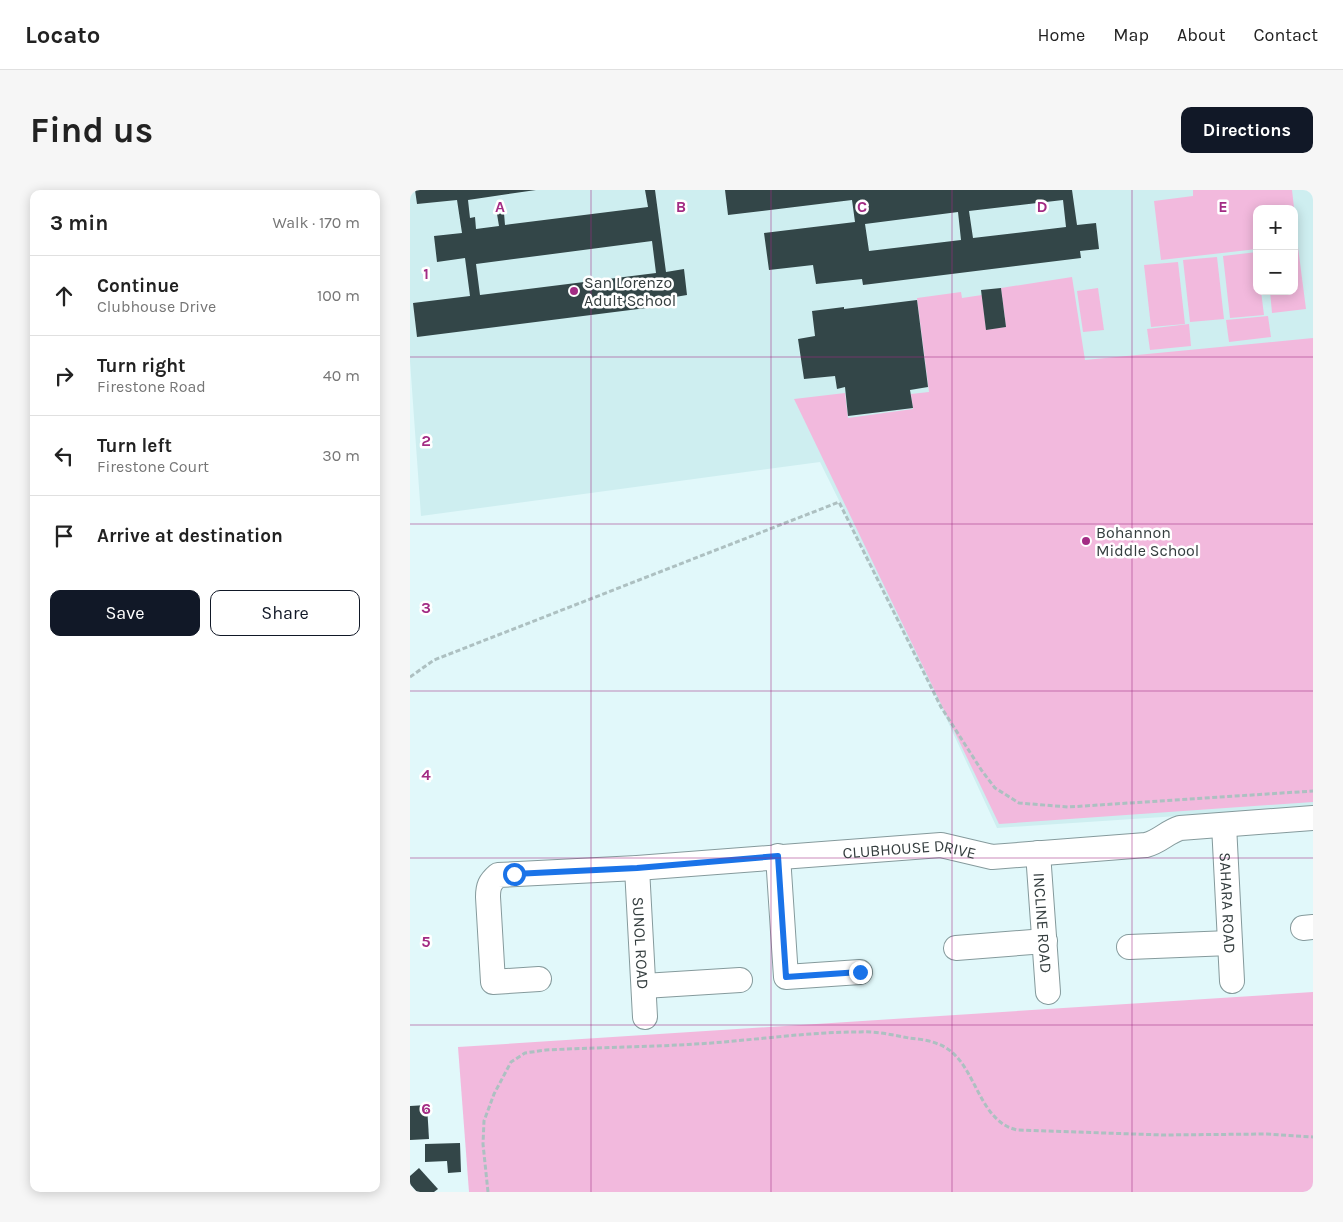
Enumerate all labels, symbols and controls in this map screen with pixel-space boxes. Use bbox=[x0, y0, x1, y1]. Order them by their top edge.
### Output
text: Locato bbox=[25, 21, 100, 49]
text: Home bbox=[1037, 24, 1085, 46]
text: Map bbox=[1113, 24, 1149, 46]
text: About bbox=[1177, 24, 1226, 46]
text: Contact bbox=[1254, 24, 1318, 46]
button: Directions bbox=[1181, 107, 1313, 153]
text: Find us bbox=[30, 110, 153, 151]
text: A bbox=[495, 197, 505, 216]
text: B bbox=[676, 197, 686, 216]
text: C bbox=[857, 197, 867, 216]
text: D bbox=[1037, 197, 1048, 216]
text: E bbox=[1218, 197, 1228, 216]
map controls bbox=[1253, 205, 1298, 295]
button: + bbox=[1253, 205, 1298, 250]
text: 3 min bbox=[50, 211, 108, 235]
text: Walk · 170 m bbox=[272, 213, 360, 232]
button: − bbox=[1253, 250, 1298, 295]
text: 1 bbox=[423, 264, 429, 283]
place label: San Lorenzo Adult School bbox=[584, 273, 676, 310]
text: Continue bbox=[97, 275, 179, 297]
icon: ahead bbox=[50, 282, 78, 310]
marker: San Lorenzo Adult School bbox=[568, 285, 580, 297]
text: 100 m bbox=[317, 286, 360, 305]
text: Clubhouse Drive bbox=[97, 297, 216, 316]
text: Turn right bbox=[97, 355, 186, 377]
icon: right bbox=[50, 362, 78, 390]
text: 40 m bbox=[323, 366, 360, 385]
text: Firestone Road bbox=[97, 377, 206, 396]
text: 2 bbox=[421, 431, 431, 450]
text: Turn left bbox=[97, 435, 172, 457]
icon: left bbox=[50, 442, 78, 470]
text: 30 m bbox=[322, 446, 360, 465]
text: Firestone Court bbox=[97, 457, 209, 476]
icon: arrive bbox=[50, 522, 78, 550]
place label: Bohannon Middle School bbox=[1096, 523, 1199, 560]
text: Arrive at destination bbox=[97, 525, 283, 547]
marker: Bohannon Middle School bbox=[1080, 535, 1092, 547]
button: Save bbox=[50, 590, 200, 636]
button: Share bbox=[210, 590, 360, 636]
text: 3 bbox=[421, 598, 431, 617]
text: 4 bbox=[421, 765, 431, 784]
street label: CLUBHOUSE DRIVE bbox=[842, 835, 978, 862]
street label: SAHARA ROAD bbox=[1216, 852, 1240, 954]
route start bbox=[503, 863, 526, 886]
street label: INCLINE ROAD bbox=[1030, 872, 1056, 974]
street label: SUNOL ROAD bbox=[629, 896, 653, 990]
text: 5 bbox=[421, 932, 431, 951]
route end bbox=[849, 961, 872, 984]
text: 6 bbox=[421, 1099, 431, 1118]

